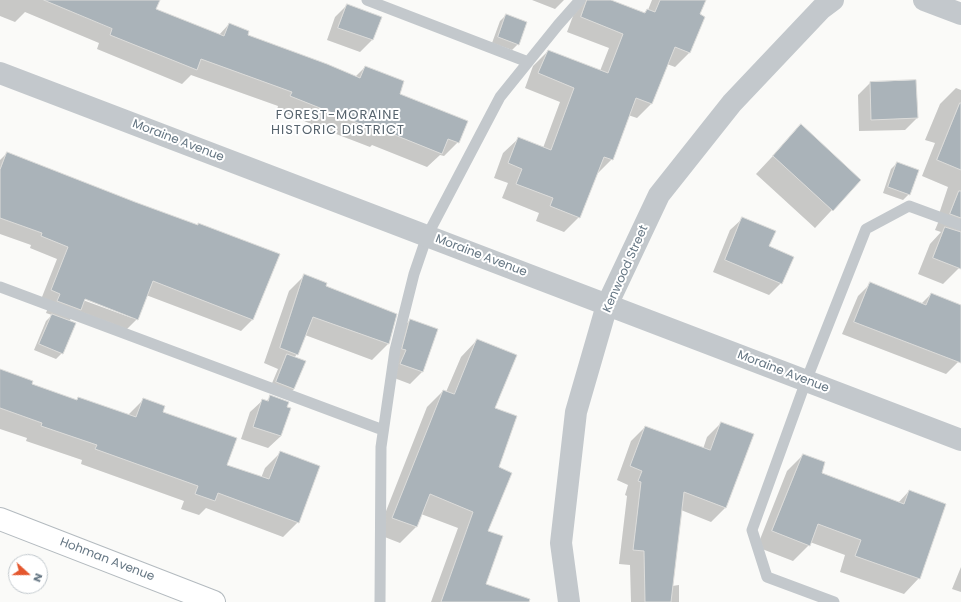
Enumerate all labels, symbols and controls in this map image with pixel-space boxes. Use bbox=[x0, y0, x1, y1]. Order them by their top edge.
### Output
district label: FOREST-MORAINE HISTORIC DISTRICT bbox=[271, 108, 405, 139]
street label: Moraine Avenue bbox=[130, 117, 226, 165]
street label: Kenwood Street bbox=[600, 223, 652, 315]
street label: Moraine Avenue bbox=[433, 232, 529, 280]
street label: Moraine Avenue bbox=[735, 348, 831, 396]
street label: Hohman Avenue bbox=[58, 535, 156, 585]
north arrow bbox=[8, 554, 48, 594]
text: N bbox=[29, 571, 47, 585]

